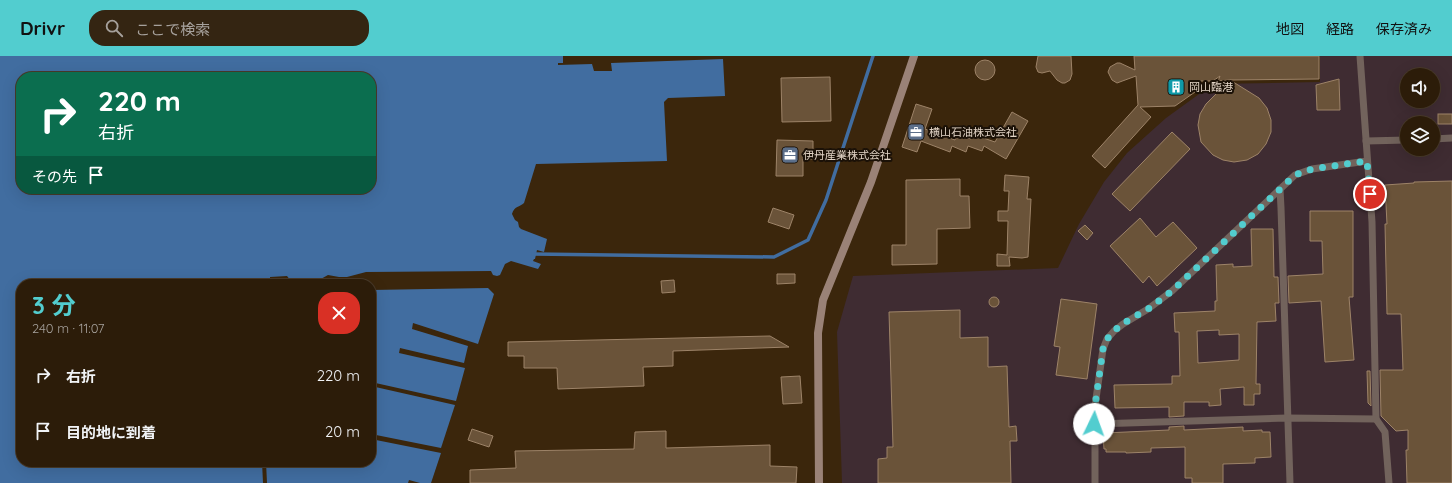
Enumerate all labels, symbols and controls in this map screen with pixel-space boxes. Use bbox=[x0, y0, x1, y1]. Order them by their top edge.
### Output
search box bbox=[89, 10, 369, 46]
text: Drivr bbox=[20, 16, 65, 40]
icon: search bbox=[103, 17, 125, 39]
text: ここで検索 bbox=[135, 20, 210, 39]
text: 地図 bbox=[1276, 20, 1304, 38]
text: 経路 bbox=[1326, 20, 1354, 38]
text: 保存済み bbox=[1376, 20, 1432, 38]
map controls bbox=[1400, 68, 1440, 156]
button: sound bbox=[1400, 68, 1440, 108]
building icon: 岡山臨港 bbox=[1166, 77, 1186, 97]
place label: 岡山臨港 bbox=[1189, 80, 1233, 94]
text: 220 m bbox=[98, 83, 181, 118]
icon: right bbox=[32, 88, 84, 140]
button: layers bbox=[1400, 116, 1440, 156]
text: 右折 bbox=[98, 121, 134, 144]
office icon: 横山石油株式会社 bbox=[906, 122, 926, 142]
place label: 横山石油株式会社 bbox=[929, 125, 1017, 139]
office icon: 伊丹産業株式会社 bbox=[780, 145, 800, 165]
place label: 伊丹産業株式会社 bbox=[803, 148, 891, 162]
icon: arrive bbox=[85, 164, 107, 186]
text: その先 bbox=[32, 167, 77, 186]
pin bbox=[1353, 177, 1387, 211]
icon: arrive bbox=[1359, 183, 1381, 205]
text: 3 分 bbox=[32, 290, 76, 320]
button: close bbox=[318, 292, 360, 334]
text: 240 m · 11:07 bbox=[32, 320, 104, 336]
icon: right bbox=[32, 364, 54, 386]
text: 220 m bbox=[317, 366, 360, 385]
text: 右折 bbox=[66, 367, 96, 386]
position arrow bbox=[1073, 403, 1115, 445]
icon: arrive bbox=[32, 420, 54, 442]
text: 20 m bbox=[325, 422, 360, 441]
text: 目的地に到着 bbox=[66, 423, 156, 442]

